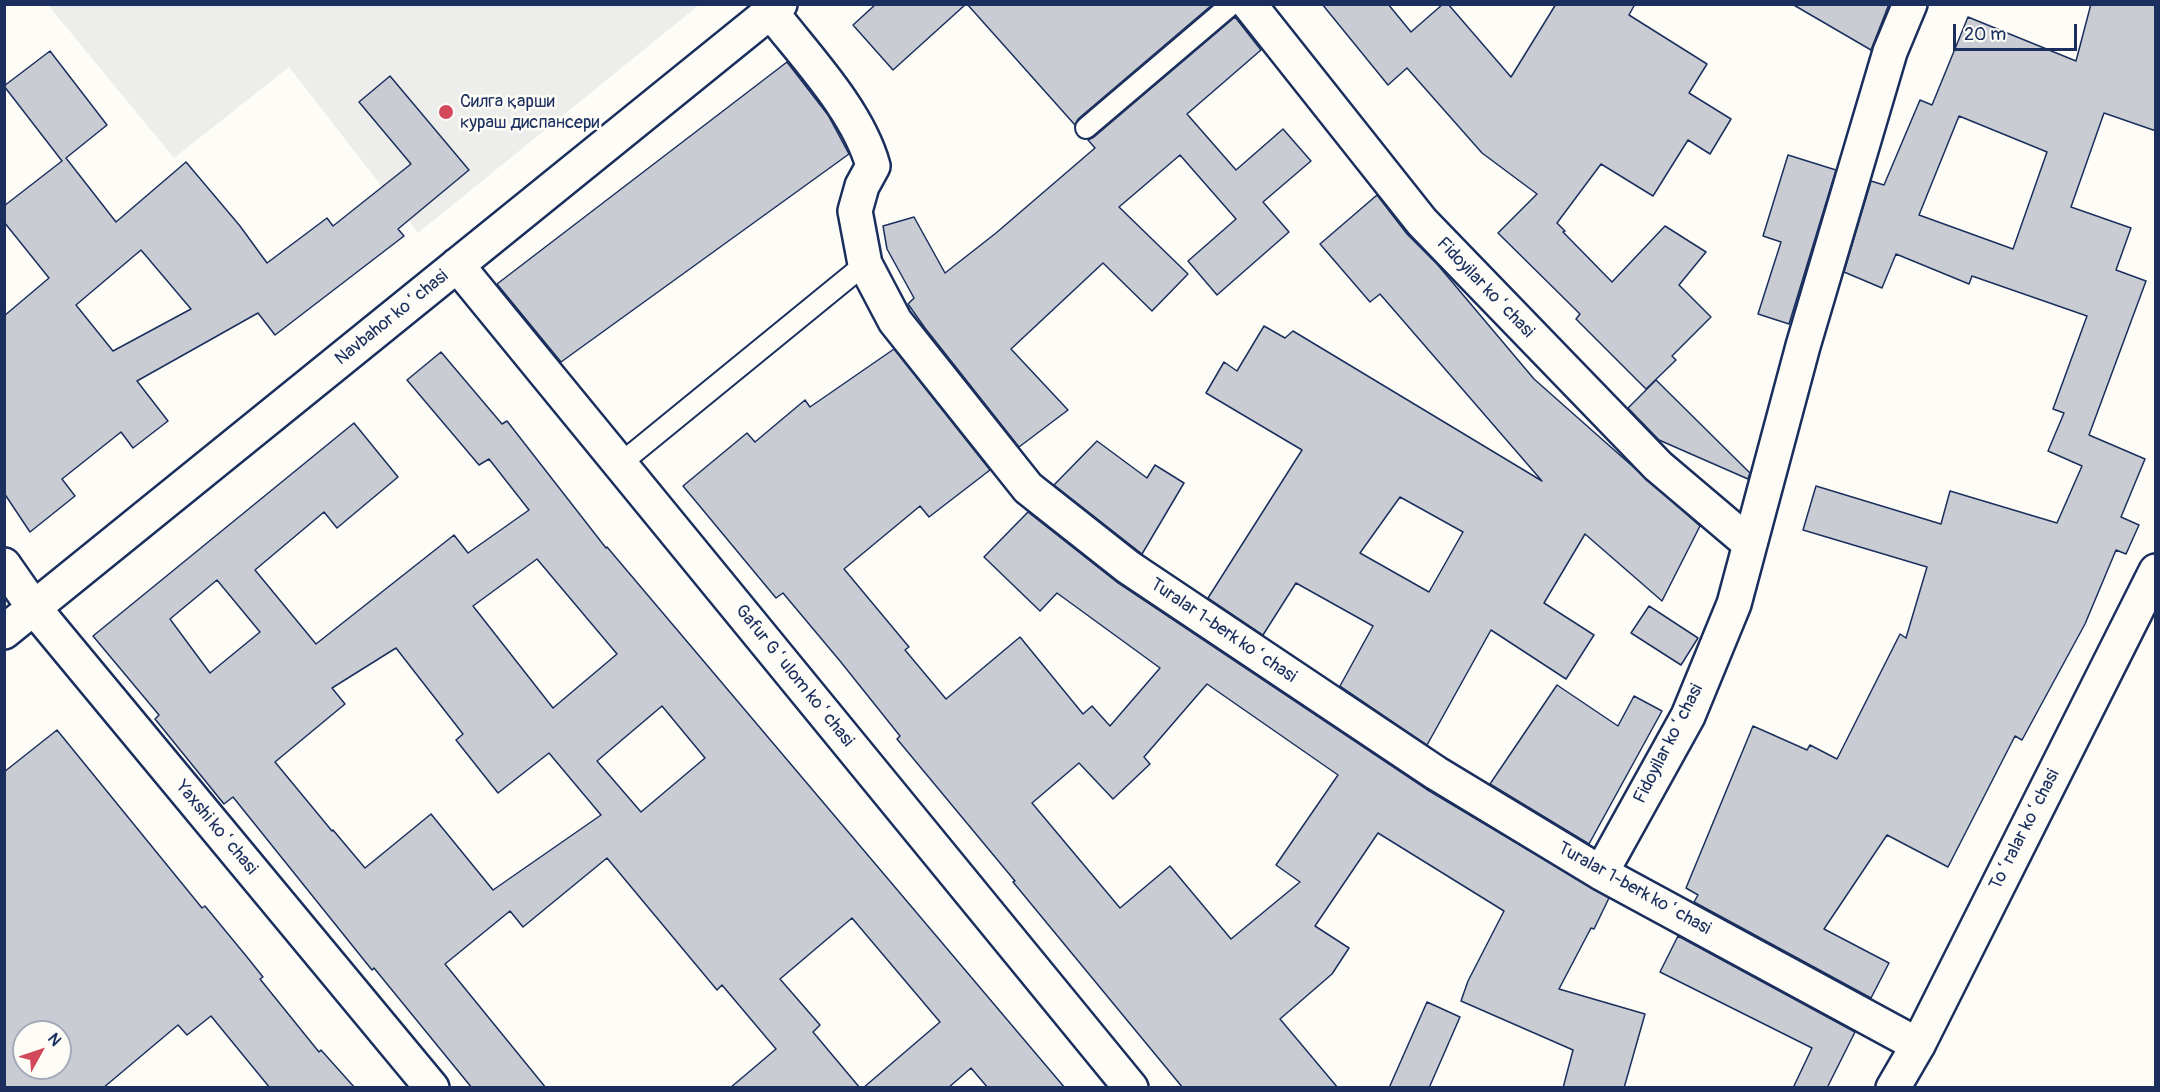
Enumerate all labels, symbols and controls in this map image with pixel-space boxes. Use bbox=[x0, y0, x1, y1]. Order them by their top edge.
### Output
scale bar bbox=[1956, 12, 2080, 50]
text: 20 m bbox=[1964, 23, 2006, 46]
place label: Силга қарши кураш диспансери bbox=[460, 91, 599, 134]
marker: Силга қарши кураш диспансери bbox=[437, 103, 455, 121]
street label: Fidoyilar koʻchasi bbox=[1432, 233, 1538, 343]
street label: Navbahor koʻchasi bbox=[331, 266, 453, 370]
street label: Turalar 1-berk koʻchasi bbox=[1146, 574, 1300, 688]
street label: Gafur Gʻulom koʻchasi bbox=[730, 601, 858, 751]
street label: Fidoyilar koʻchasi bbox=[1630, 681, 1708, 807]
street label: Toʻralar koʻchasi bbox=[1985, 766, 2065, 894]
street label: Yaxshi koʻchasi bbox=[170, 777, 262, 879]
street label: Turalar 1-berk koʻchasi bbox=[1554, 838, 1714, 940]
north arrow bbox=[12, 1020, 72, 1080]
text: N bbox=[43, 1029, 65, 1050]

